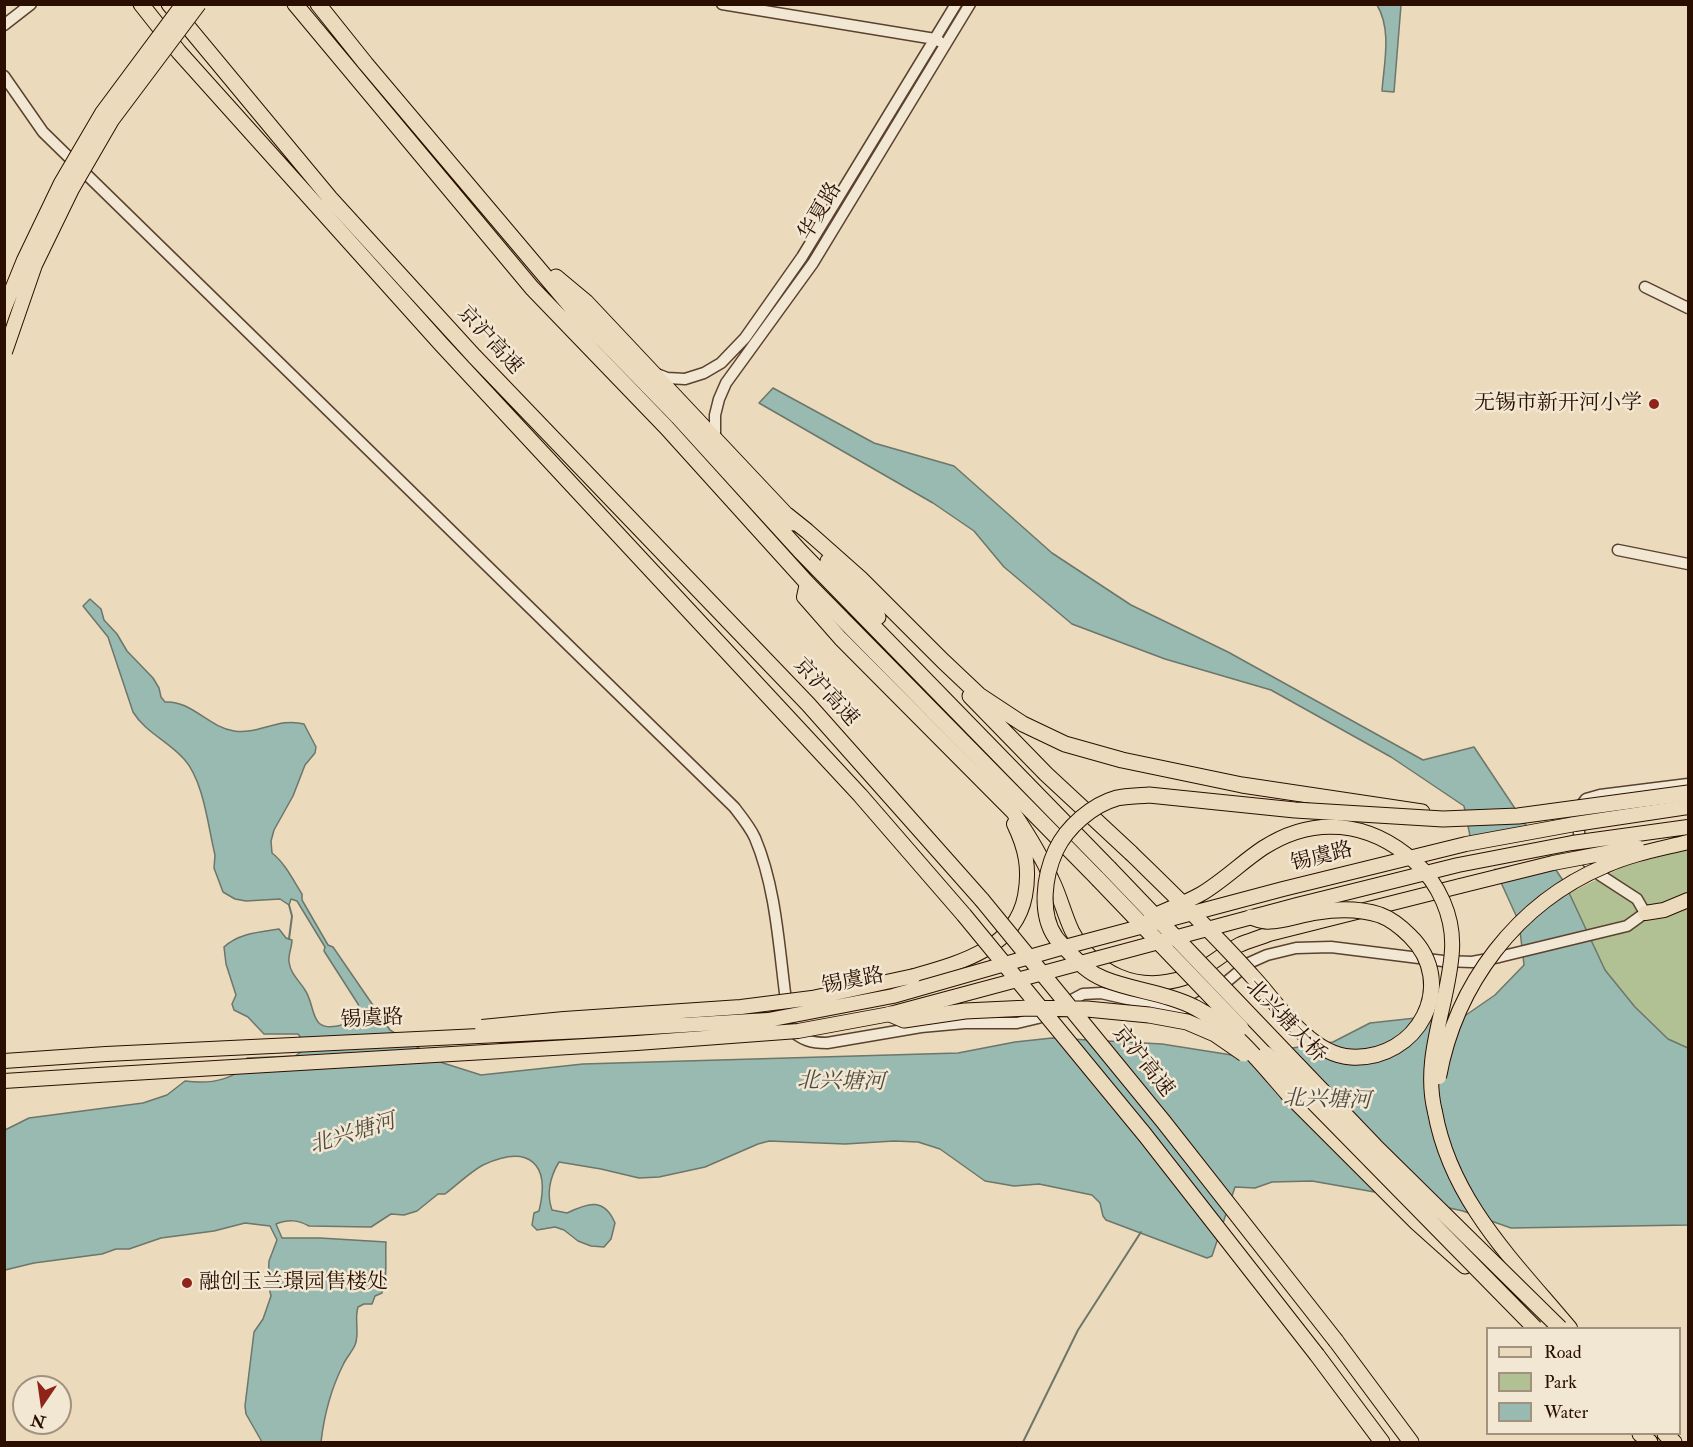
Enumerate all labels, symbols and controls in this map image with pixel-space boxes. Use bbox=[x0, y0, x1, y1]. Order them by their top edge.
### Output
street label: 华夏路 bbox=[794, 179, 848, 245]
street label: 京沪高速 bbox=[451, 302, 527, 380]
place label: 无锡市新开河小学 bbox=[1474, 391, 1642, 417]
marker: 无锡市新开河小学 bbox=[1647, 397, 1661, 411]
street label: 京沪高速 bbox=[787, 654, 863, 732]
street label: 锡虞路 bbox=[1288, 838, 1356, 878]
street label: 锡虞路 bbox=[820, 964, 886, 1000]
street label: 北兴塘大桥 bbox=[1239, 975, 1331, 1069]
street label: 锡虞路 bbox=[340, 1006, 404, 1034]
street label: 京沪高速 bbox=[1106, 1021, 1178, 1103]
water label: 北兴塘河 bbox=[797, 1069, 885, 1097]
water label: 北兴塘河 bbox=[1283, 1086, 1371, 1116]
water label: 北兴塘河 bbox=[307, 1110, 399, 1160]
place label: 融创玉兰璟园售楼处 bbox=[199, 1270, 388, 1296]
marker: 融创玉兰璟园售楼处 bbox=[180, 1276, 194, 1290]
legend bbox=[1486, 1327, 1681, 1435]
text: Road bbox=[1544, 1341, 1582, 1364]
text: Park bbox=[1544, 1371, 1577, 1394]
north arrow bbox=[12, 1375, 72, 1435]
text: Water bbox=[1544, 1401, 1588, 1424]
text: N bbox=[29, 1409, 48, 1432]

